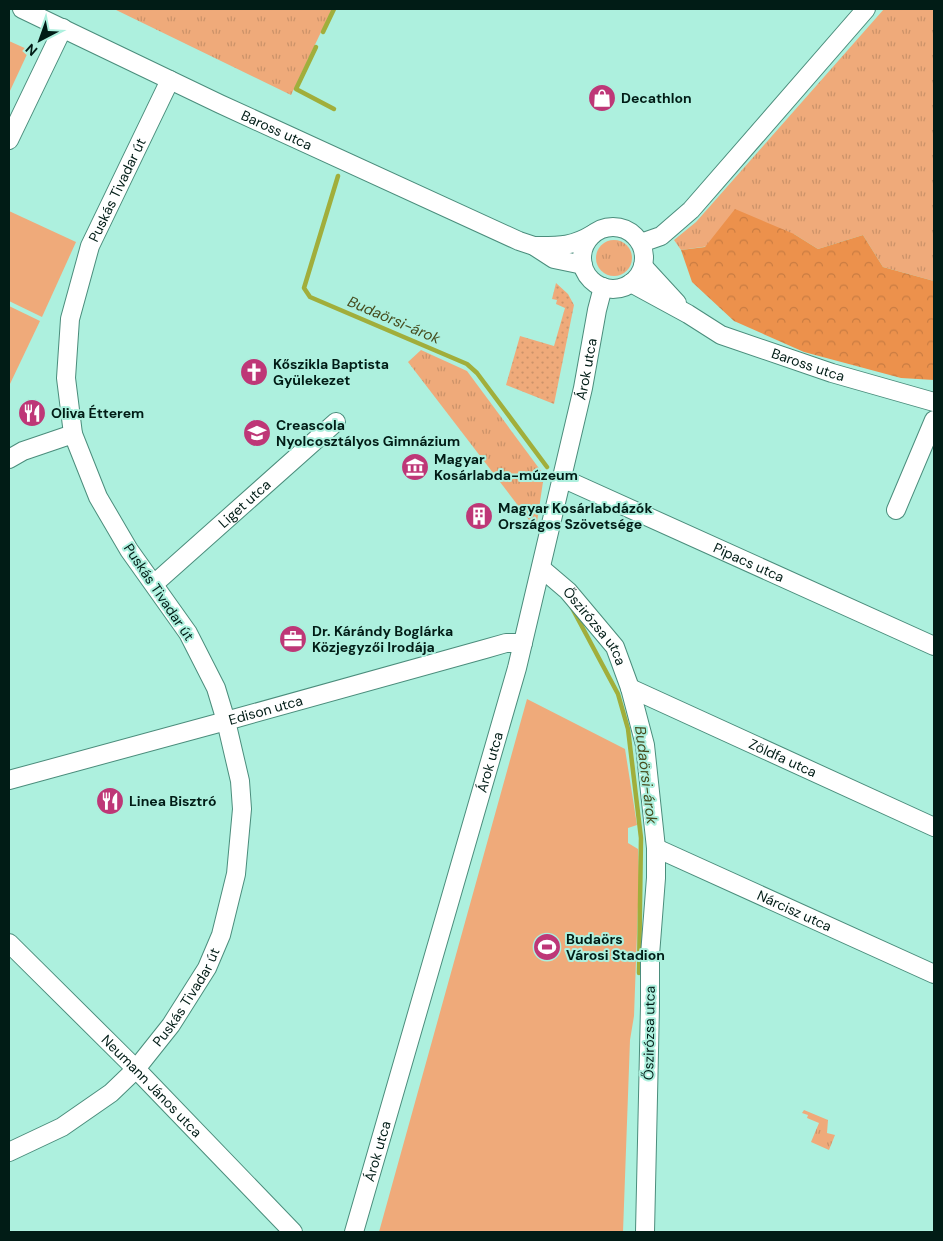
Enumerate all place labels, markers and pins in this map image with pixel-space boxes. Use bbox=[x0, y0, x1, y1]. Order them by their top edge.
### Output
shop icon: Decathlon bbox=[587, 83, 617, 113]
place label: Decathlon bbox=[621, 89, 692, 107]
place label: Kőszikla Baptista Gyülekezet bbox=[273, 355, 389, 389]
church icon: Kőszikla Baptista Gyülekezet bbox=[239, 357, 269, 387]
restaurant icon: Oliva Étterem bbox=[17, 398, 47, 428]
place label: Oliva Étterem bbox=[51, 404, 144, 422]
place label: Creascola Nyolcosztályos Gimnázium bbox=[276, 416, 460, 450]
school or university icon: Creascola Nyolcosztályos Gimnázium bbox=[242, 418, 272, 448]
place label: Magyar Kosárlabda-múzeum bbox=[434, 450, 578, 484]
museum icon: Magyar Kosárlabda-múzeum bbox=[400, 452, 430, 482]
place label: Magyar Kosárlabdázók Országos Szövetsége bbox=[498, 499, 653, 533]
building icon: Magyar Kosárlabdázók Országos Szövetsége bbox=[464, 501, 494, 531]
place label: Dr. Kárándy Boglárka Közjegyzői Irodája bbox=[312, 622, 453, 656]
office icon: Dr. Kárándy Boglárka Közjegyzői Irodája bbox=[278, 624, 308, 654]
restaurant icon: Linea Bisztró bbox=[95, 786, 125, 816]
place label: Linea Bisztró bbox=[129, 792, 217, 810]
place label: Budaörs Városi Stadion bbox=[566, 930, 665, 964]
sports icon: Budaörs Városi Stadion bbox=[532, 932, 562, 962]

